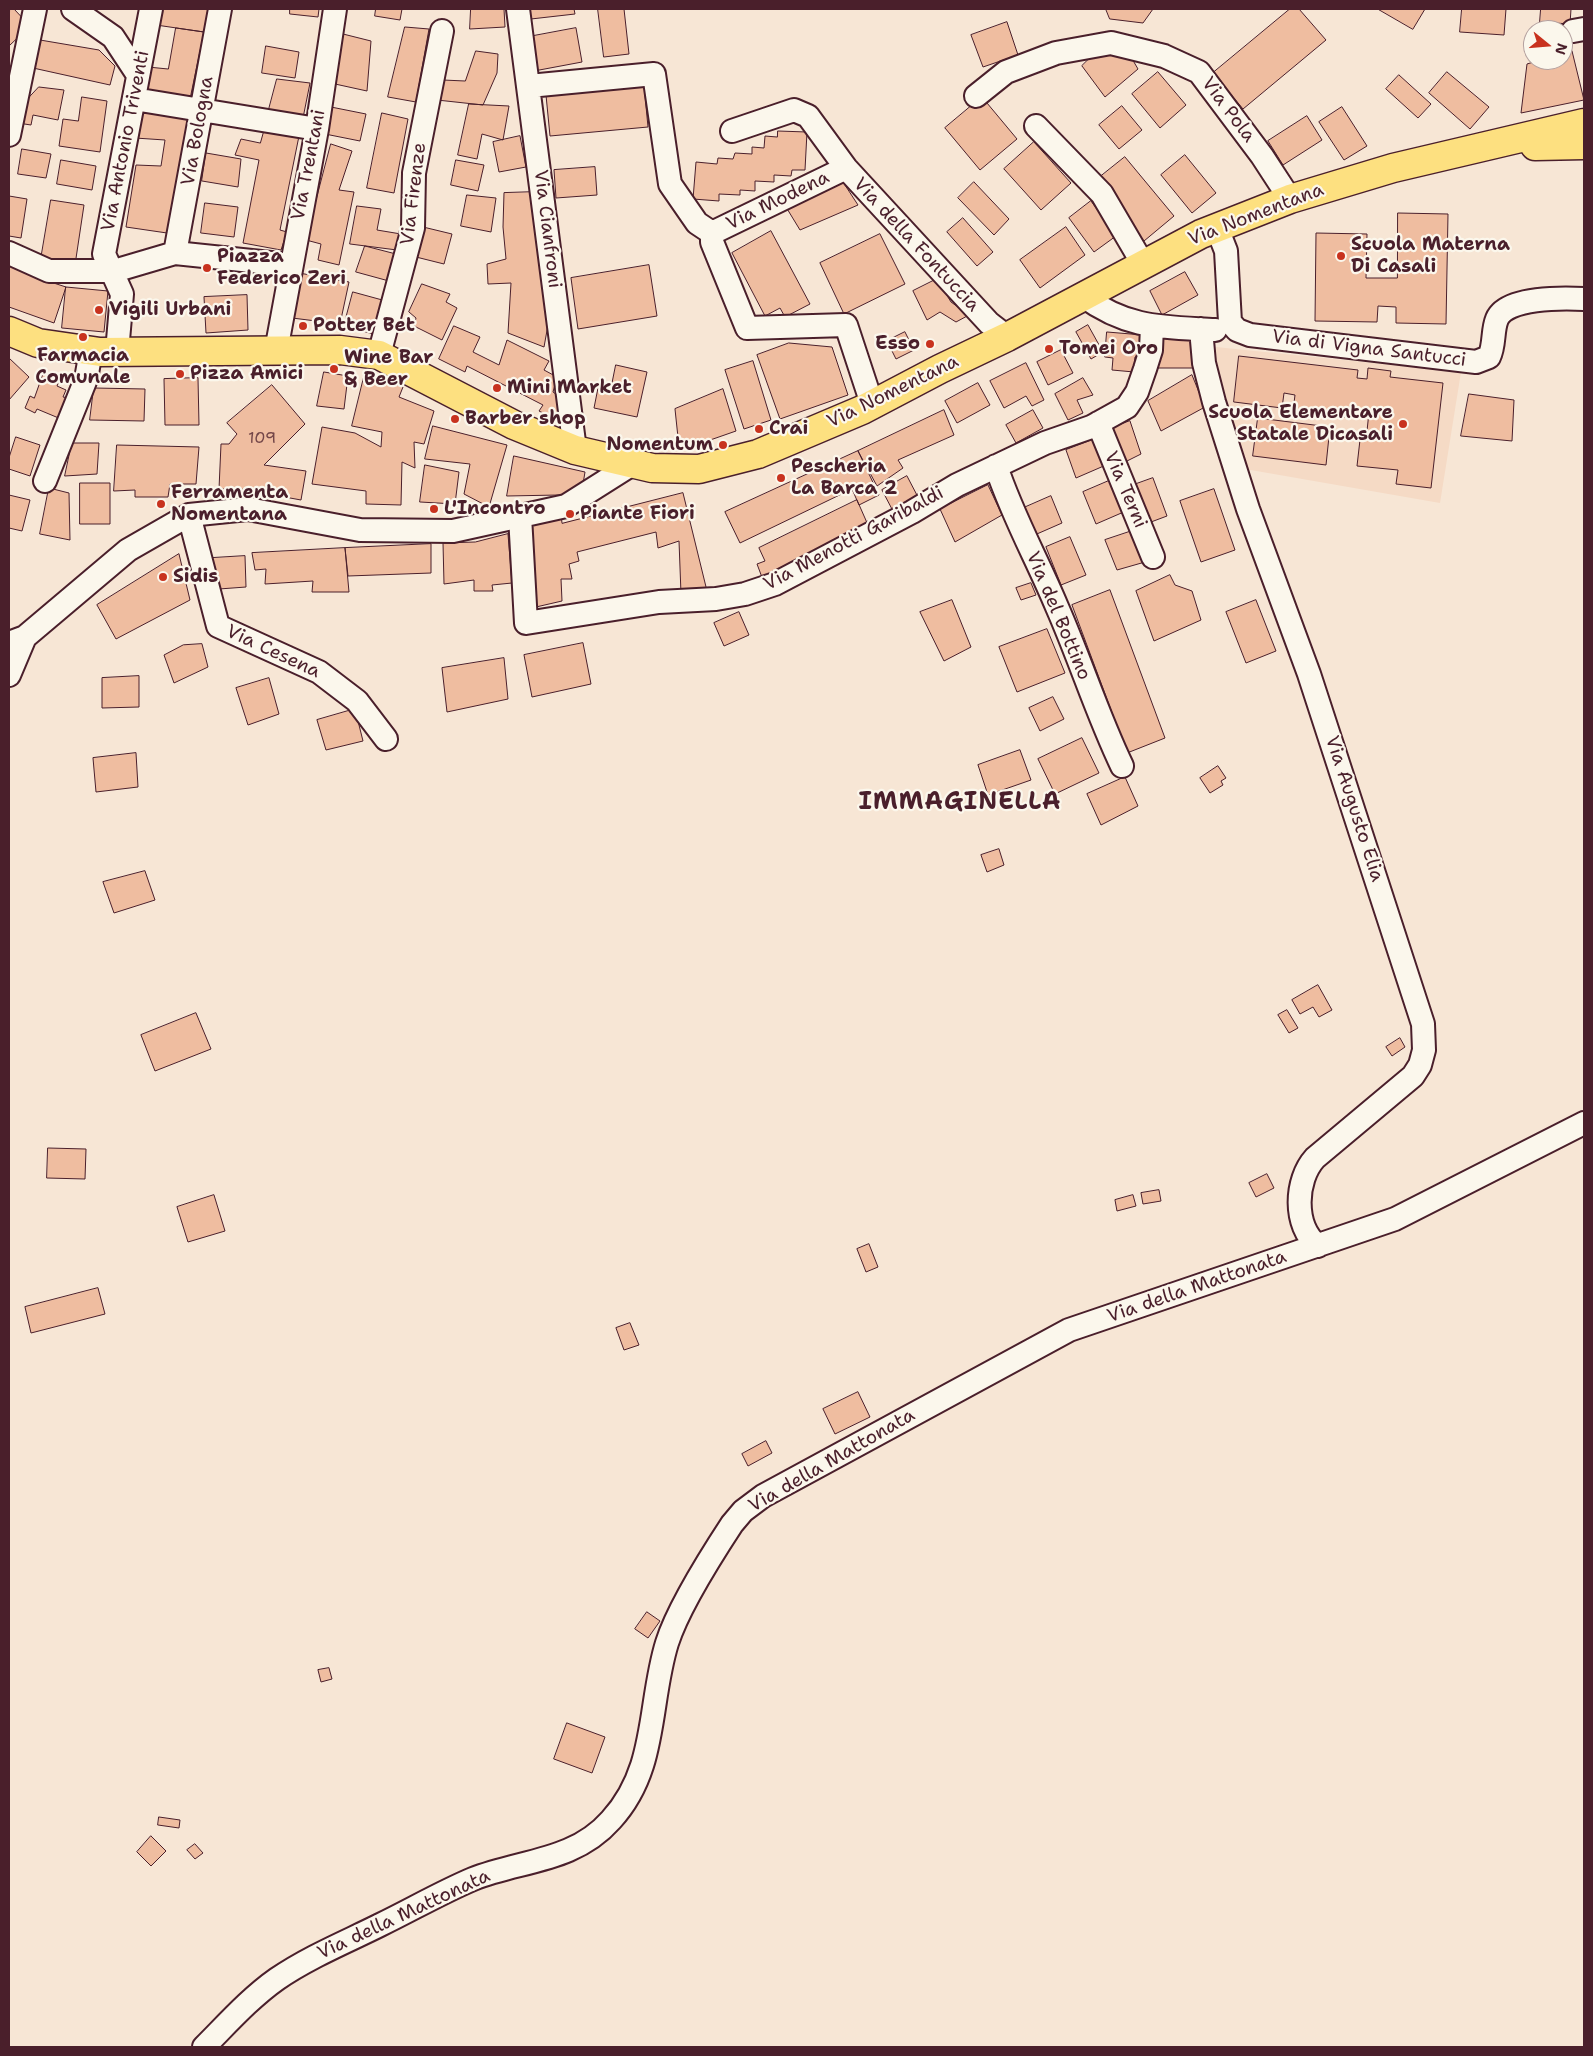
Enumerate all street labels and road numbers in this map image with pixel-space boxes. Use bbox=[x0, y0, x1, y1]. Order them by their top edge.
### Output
street label: Via Antonio Triventi bbox=[97, 49, 155, 233]
street label: Via Pola bbox=[1196, 73, 1260, 147]
street label: Via Bologna bbox=[177, 75, 219, 187]
street label: Via Trentani bbox=[287, 108, 331, 222]
street label: Via Firenze bbox=[396, 141, 432, 247]
street label: Via Modena bbox=[723, 166, 833, 236]
street label: Via Cianfroni bbox=[528, 168, 566, 290]
street label: Via della Fontuccia bbox=[848, 173, 984, 317]
street label: Via Nomentana bbox=[1185, 179, 1327, 251]
street label: Via di Vigna Santucci bbox=[1271, 326, 1467, 372]
street label: Via Nomentana bbox=[824, 350, 962, 434]
street label: Via Terni bbox=[1099, 448, 1151, 532]
street label: Via Menotti Garibaldi bbox=[760, 482, 948, 596]
street label: Via del Bottino bbox=[1021, 548, 1095, 684]
street label: Via Cesena bbox=[222, 620, 324, 684]
street label: Via Augusto Elia bbox=[1320, 733, 1388, 885]
street label: Via della Mattonata bbox=[1104, 1246, 1290, 1328]
street label: Via della Mattonata bbox=[745, 1404, 919, 1518]
street label: Via della Mattonata bbox=[314, 1865, 494, 1965]

